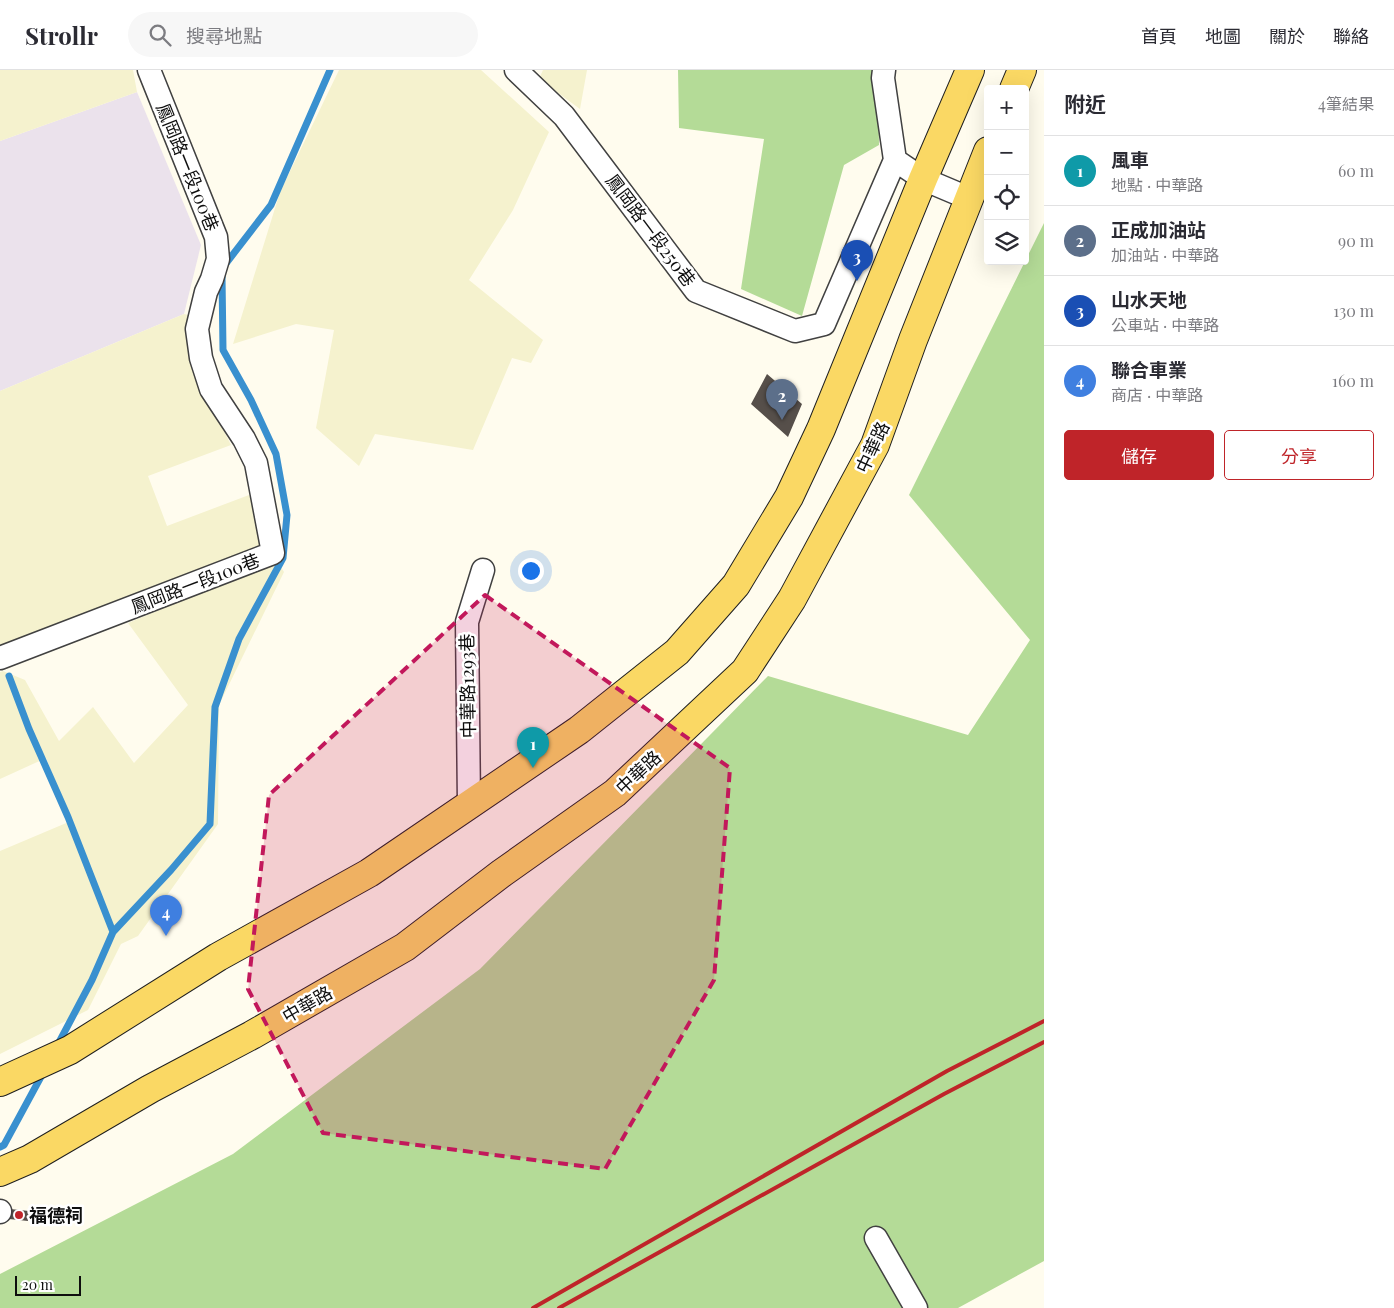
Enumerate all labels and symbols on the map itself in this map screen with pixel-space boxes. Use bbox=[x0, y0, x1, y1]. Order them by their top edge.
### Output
street label: 鳳岡路一段100巷 bbox=[151, 99, 225, 235]
street label: 鳳岡路一段250巷 bbox=[601, 169, 701, 291]
pin: 3 bbox=[841, 240, 873, 281]
pin: 2 bbox=[766, 379, 798, 420]
street label: 中華路 bbox=[850, 417, 894, 477]
street label: 鳳岡路一段100巷 bbox=[127, 547, 263, 619]
your location bbox=[518, 558, 544, 584]
street label: 中華路1293巷 bbox=[454, 634, 480, 738]
pin: 1 bbox=[517, 727, 549, 768]
street label: 中華路 bbox=[610, 745, 666, 799]
pin: 4 bbox=[150, 895, 182, 936]
street label: 中華路 bbox=[278, 980, 336, 1028]
place label: 福德祠 bbox=[29, 1203, 83, 1227]
marker: 福德祠 bbox=[13, 1209, 25, 1221]
scale bar bbox=[15, 1273, 81, 1296]

